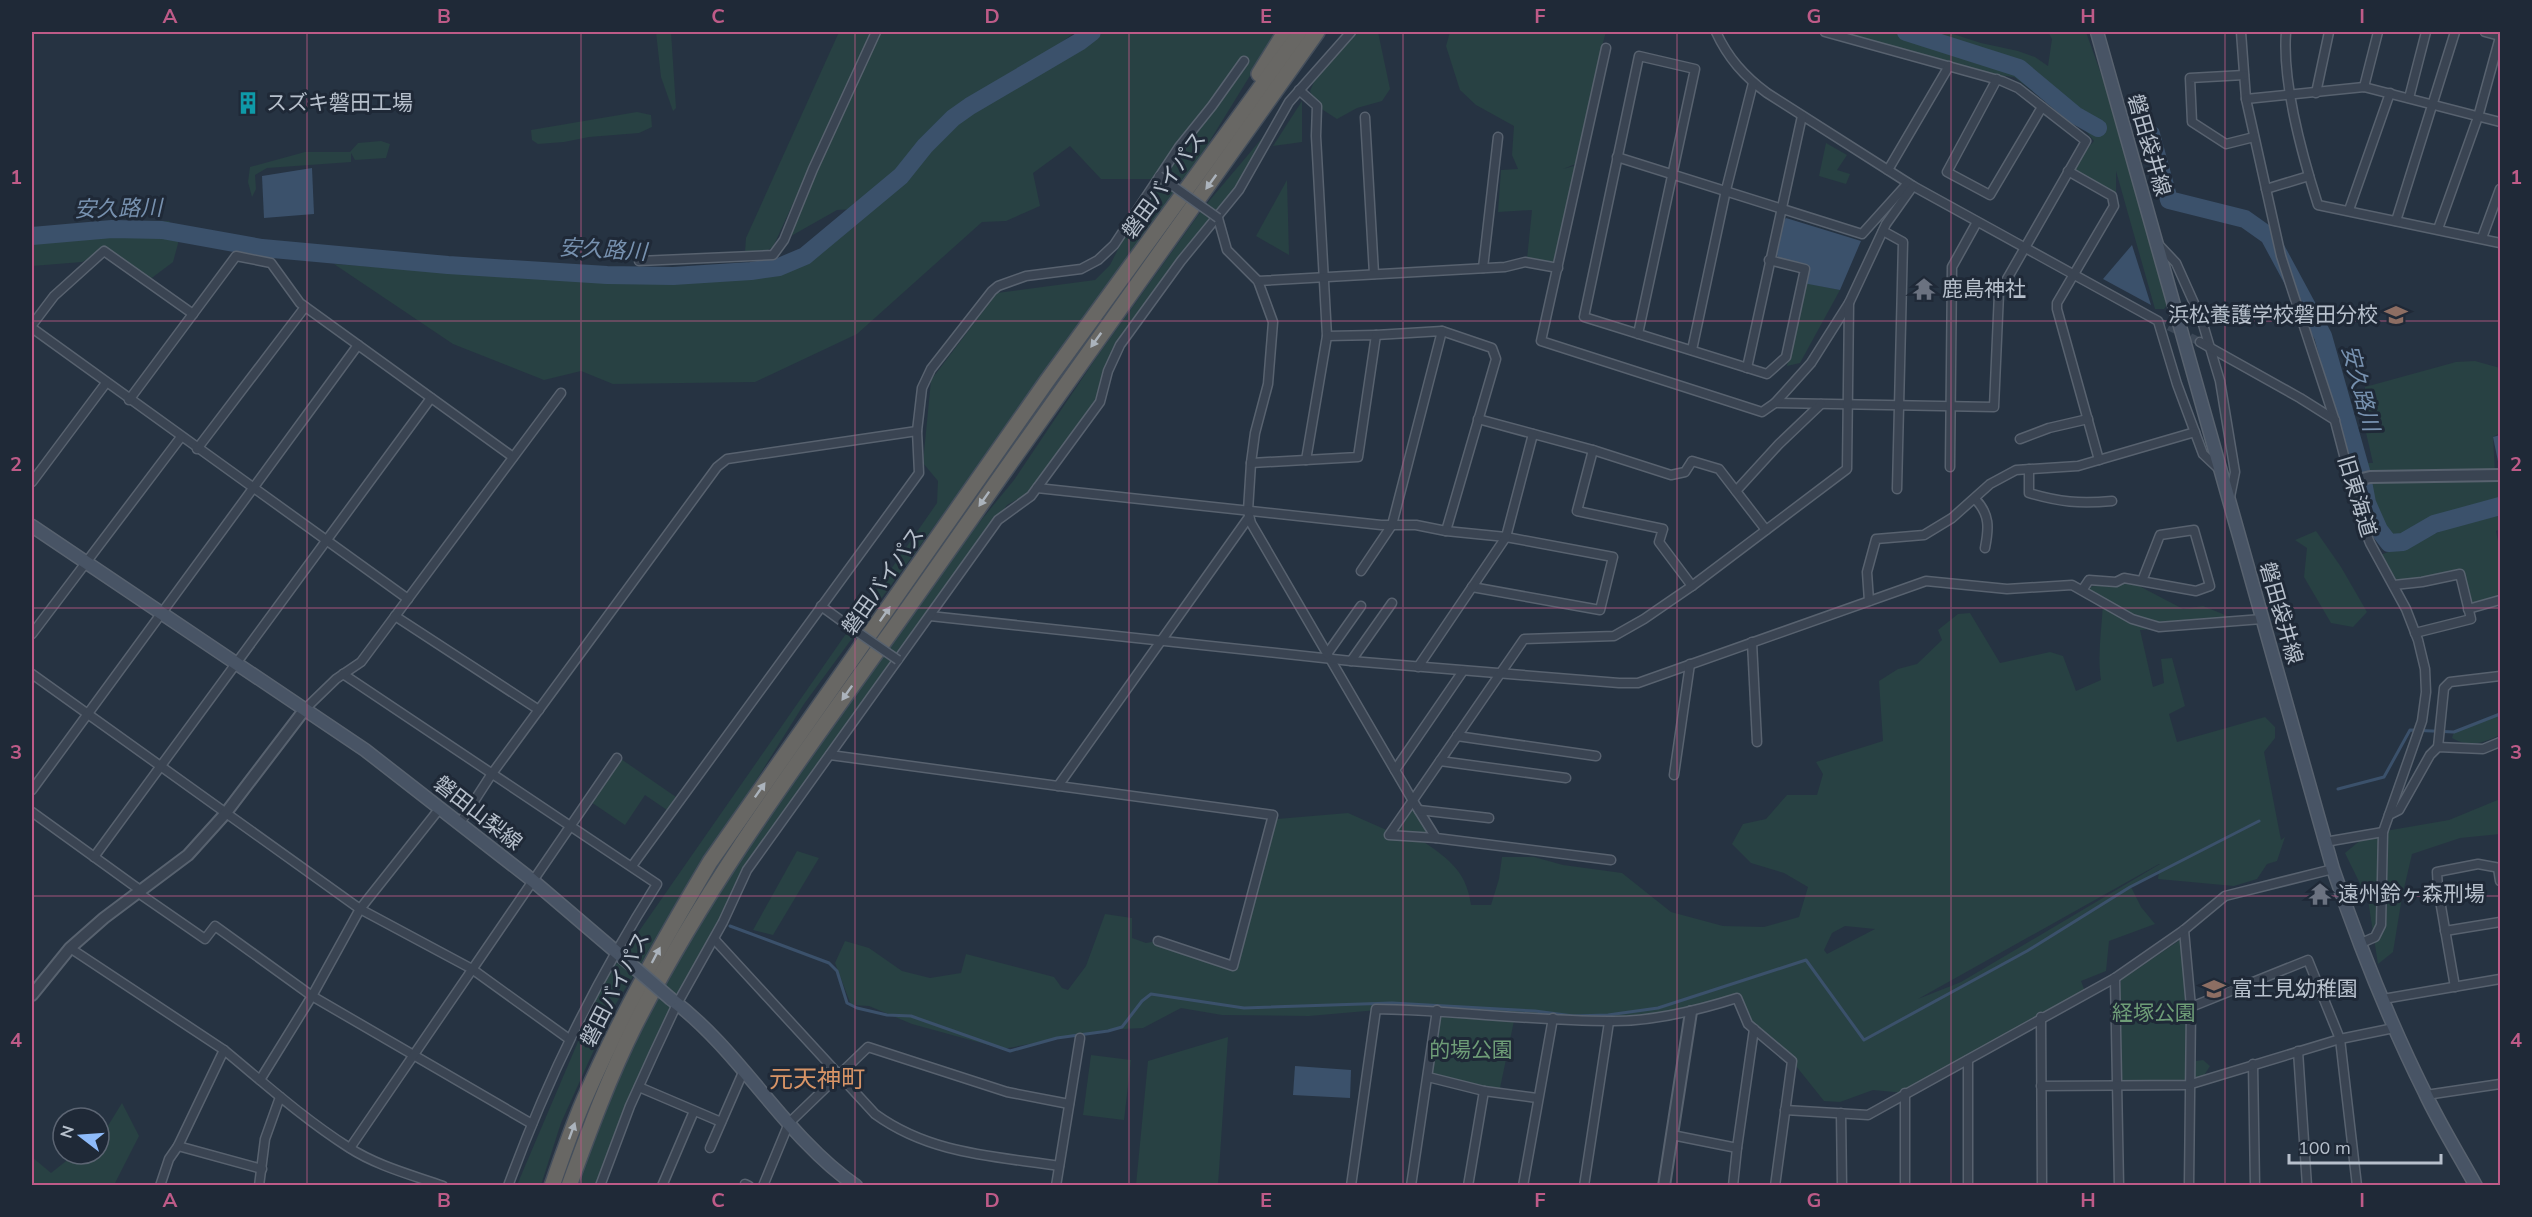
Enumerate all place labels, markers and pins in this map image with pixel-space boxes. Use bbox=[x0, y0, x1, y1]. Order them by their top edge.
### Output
place label: スズキ磐田工場 bbox=[266, 89, 413, 115]
building icon: スズキ磐田工場 bbox=[235, 90, 261, 116]
place label: 鹿島神社 bbox=[1942, 275, 2026, 301]
temple icon: 鹿島神社 bbox=[1911, 276, 1937, 302]
place label: 浜松養護学校磐田分校 bbox=[2168, 301, 2378, 327]
school or university icon: 浜松養護学校磐田分校 bbox=[2383, 302, 2409, 328]
place label: 遠州鈴ヶ森刑場 bbox=[2338, 880, 2485, 906]
temple icon: 遠州鈴ヶ森刑場 bbox=[2307, 881, 2333, 907]
place label: 富士見幼稚園 bbox=[2232, 975, 2358, 1001]
school or university icon: 富士見幼稚園 bbox=[2201, 976, 2227, 1002]

